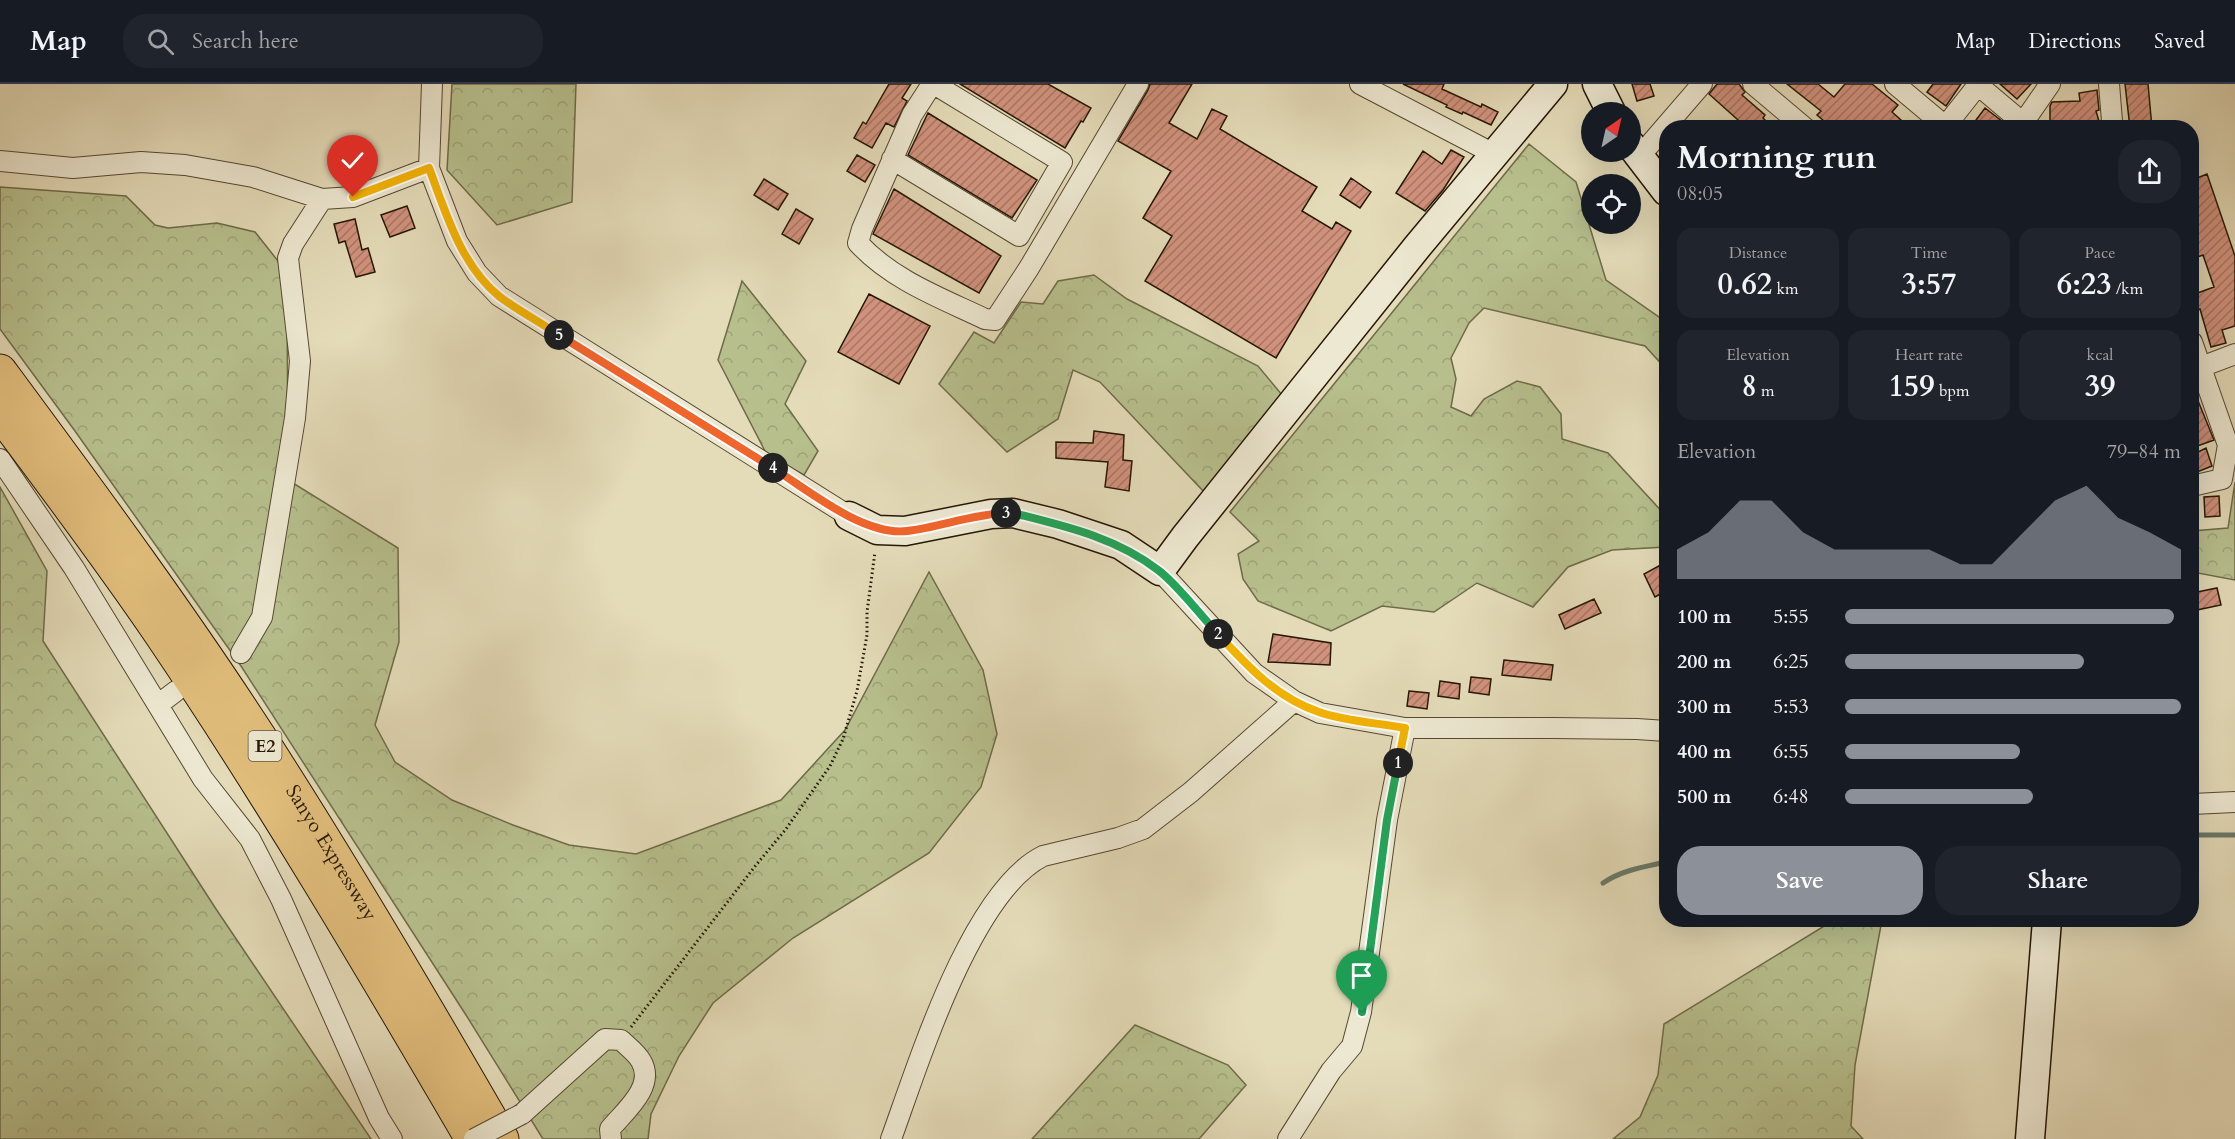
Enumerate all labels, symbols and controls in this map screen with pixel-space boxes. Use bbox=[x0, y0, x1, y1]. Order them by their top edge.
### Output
search box bbox=[123, 14, 543, 68]
text: Map bbox=[30, 22, 87, 60]
icon: search bbox=[144, 25, 177, 58]
text: Search here bbox=[192, 26, 299, 56]
text: Map bbox=[1955, 27, 1995, 56]
text: Directions bbox=[2028, 27, 2121, 56]
text: Saved bbox=[2154, 27, 2205, 56]
north arrow bbox=[1581, 102, 1641, 162]
map controls bbox=[1581, 102, 1641, 234]
pin bbox=[327, 135, 378, 197]
text: Morning run bbox=[1677, 135, 1877, 180]
button: share bbox=[2118, 140, 2181, 203]
icon: check bbox=[336, 144, 369, 177]
button: locate bbox=[1581, 174, 1641, 234]
text: 08:05 bbox=[1677, 180, 1723, 207]
text: Distance bbox=[1729, 242, 1787, 264]
text: Time bbox=[1910, 242, 1948, 264]
text: Pace bbox=[2085, 242, 2115, 264]
text: 0.62 bbox=[1717, 264, 1772, 305]
text: 3:57 bbox=[1902, 264, 1956, 305]
text: 6:23 bbox=[2057, 264, 2112, 305]
text: km bbox=[1772, 278, 1799, 300]
text: /km bbox=[2112, 278, 2143, 300]
pin: 5 bbox=[544, 320, 574, 350]
text: 5 bbox=[555, 324, 563, 346]
text: Elevation bbox=[1726, 344, 1790, 366]
text: Heart rate bbox=[1895, 344, 1963, 366]
text: kcal bbox=[2087, 344, 2113, 366]
text: 8 bbox=[1741, 366, 1757, 407]
text: 159 bbox=[1888, 366, 1935, 407]
text: 39 bbox=[2085, 366, 2115, 407]
text: m bbox=[1757, 380, 1775, 402]
text: bpm bbox=[1935, 380, 1970, 402]
text: Elevation bbox=[1677, 438, 1756, 465]
text: 79–84 m bbox=[2107, 438, 2181, 465]
pin: 4 bbox=[758, 453, 788, 483]
text: 4 bbox=[769, 457, 777, 479]
pin: 3 bbox=[991, 498, 1021, 528]
text: 3 bbox=[1002, 502, 1010, 524]
text: 100 m bbox=[1677, 603, 1732, 630]
text: 5:55 bbox=[1773, 603, 1809, 630]
pin: 2 bbox=[1203, 619, 1233, 649]
text: 2 bbox=[1214, 623, 1222, 645]
text: 200 m bbox=[1677, 648, 1732, 675]
text: 6:25 bbox=[1773, 648, 1809, 675]
text: 300 m bbox=[1677, 693, 1732, 720]
text: 5:53 bbox=[1773, 693, 1809, 720]
road number: E2 bbox=[248, 731, 282, 761]
text: 400 m bbox=[1677, 738, 1732, 765]
text: 6:55 bbox=[1773, 738, 1809, 765]
pin: 1 bbox=[1383, 748, 1413, 778]
text: 1 bbox=[1394, 752, 1402, 774]
street label: Sanyo Expressway bbox=[279, 780, 384, 926]
text: 500 m bbox=[1677, 783, 1732, 810]
text: 6:48 bbox=[1773, 783, 1809, 810]
button: Save bbox=[1677, 846, 1923, 915]
button: Share bbox=[1935, 846, 2181, 915]
pin bbox=[1336, 950, 1387, 1012]
icon: arrive bbox=[1345, 959, 1378, 992]

